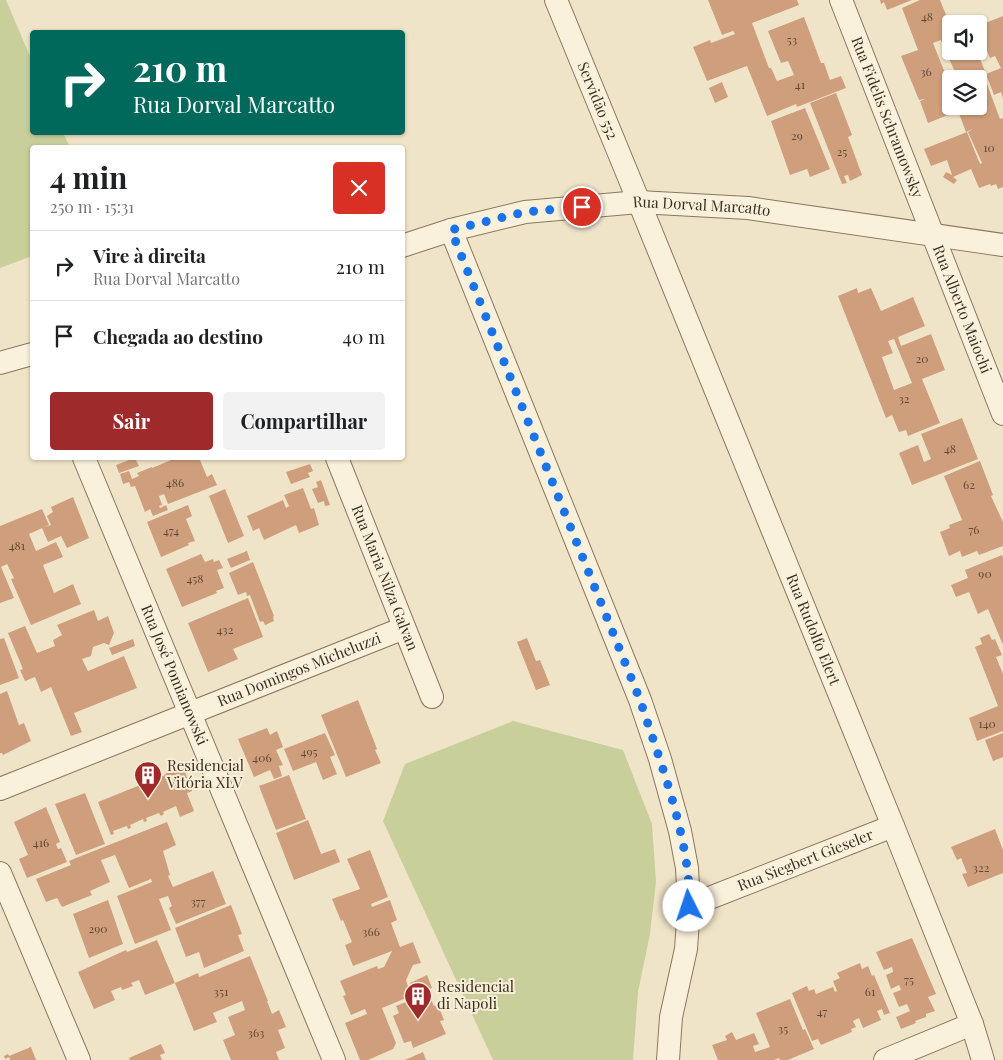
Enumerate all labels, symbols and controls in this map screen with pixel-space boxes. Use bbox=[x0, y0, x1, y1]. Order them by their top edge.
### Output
house number: 48 bbox=[921, 8, 933, 24]
map controls bbox=[942, 15, 987, 115]
button: sound bbox=[942, 15, 987, 60]
house number: 53 bbox=[787, 31, 797, 47]
street label: Rua Fidelis Schramowsky bbox=[847, 33, 929, 201]
text: 210 m bbox=[133, 44, 227, 91]
icon: right bbox=[50, 50, 115, 115]
street label: Servidão 552 bbox=[574, 59, 623, 142]
house number: 36 bbox=[920, 63, 932, 79]
button: layers bbox=[942, 70, 987, 115]
house number: 41 bbox=[795, 76, 806, 92]
text: Rua Dorval Marcatto bbox=[133, 89, 335, 119]
house number: 29 bbox=[791, 127, 803, 143]
house number: 10 bbox=[983, 139, 995, 155]
house number: 25 bbox=[837, 143, 847, 159]
text: 4 min bbox=[50, 157, 128, 197]
button: close bbox=[333, 162, 385, 214]
pin bbox=[561, 186, 603, 228]
street label: Rua Dorval Marcatto bbox=[632, 191, 772, 220]
icon: arrive bbox=[568, 193, 596, 221]
text: 250 m · 15:31 bbox=[50, 196, 134, 217]
text: Vire à direita bbox=[93, 242, 206, 268]
street label: Rua Alberto Maiochi bbox=[929, 242, 997, 377]
icon: right bbox=[50, 252, 78, 280]
text: 210 m bbox=[336, 253, 385, 279]
text: Rua Dorval Marcatto bbox=[93, 268, 240, 289]
icon: arrive bbox=[50, 322, 78, 350]
text: Chegada ao destino bbox=[93, 323, 263, 349]
text: 40 m bbox=[343, 323, 385, 349]
house number: 20 bbox=[916, 350, 928, 366]
house number: 32 bbox=[898, 390, 910, 406]
button: Sair bbox=[50, 392, 213, 450]
button: Compartilhar bbox=[223, 392, 385, 450]
house number: 48 bbox=[944, 440, 956, 456]
house number: 486 bbox=[166, 474, 184, 490]
house number: 62 bbox=[963, 476, 975, 492]
street label: Rua Maria Nilza Galvan bbox=[348, 502, 424, 653]
house number: 76 bbox=[968, 521, 980, 537]
house number: 474 bbox=[163, 522, 179, 538]
house number: 481 bbox=[9, 537, 26, 553]
house number: 90 bbox=[978, 565, 992, 581]
house number: 458 bbox=[186, 570, 204, 586]
street label: Rua Rudolfo Elert bbox=[782, 570, 846, 689]
street label: Rua José Pomianowski bbox=[137, 601, 213, 748]
house number: 432 bbox=[217, 621, 234, 637]
street label: Rua Domingos Micheluzzi bbox=[214, 627, 384, 710]
house number: 140 bbox=[978, 715, 996, 731]
house number: 495 bbox=[300, 743, 318, 759]
house number: 406 bbox=[252, 749, 272, 765]
place label: Residencial Vitória XLV bbox=[166, 755, 244, 792]
building icon: Residencial Vitória XLV bbox=[133, 760, 163, 799]
street label: Rua Siegbert Gieseler bbox=[734, 824, 876, 895]
house number: 416 bbox=[33, 834, 49, 850]
house number: 322 bbox=[973, 859, 990, 875]
position arrow bbox=[662, 879, 714, 931]
house number: 377 bbox=[190, 893, 206, 909]
house number: 290 bbox=[88, 920, 108, 936]
house number: 366 bbox=[362, 923, 380, 939]
house number: 75 bbox=[904, 971, 914, 987]
place label: Residencial di Napoli bbox=[437, 976, 514, 1013]
building icon: Residencial di Napoli bbox=[403, 981, 433, 1020]
house number: 351 bbox=[214, 983, 229, 999]
house number: 61 bbox=[865, 983, 876, 999]
house number: 47 bbox=[817, 1003, 827, 1019]
house number: 35 bbox=[778, 1020, 788, 1036]
house number: 363 bbox=[247, 1024, 265, 1040]

